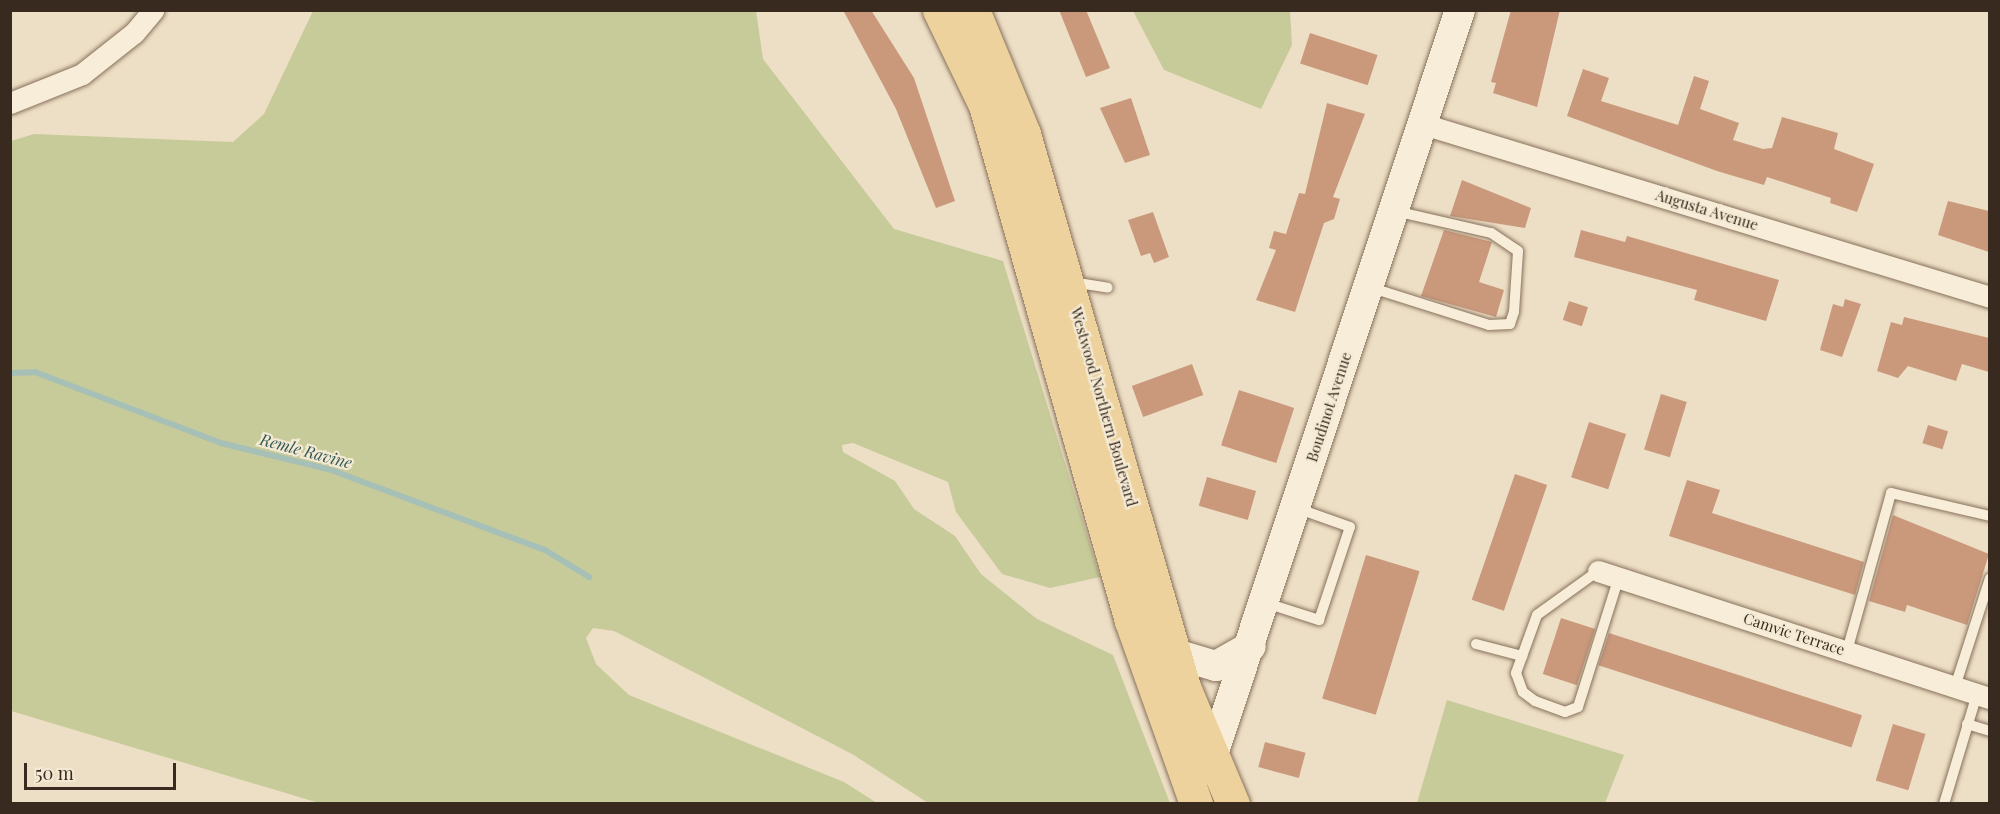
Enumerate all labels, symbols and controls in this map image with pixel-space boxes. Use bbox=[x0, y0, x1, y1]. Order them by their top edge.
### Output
street label: Augusta Avenue bbox=[1653, 186, 1761, 234]
street label: Westwood Northern Boulevard bbox=[1067, 305, 1141, 509]
street label: Boudinot Avenue bbox=[1303, 349, 1355, 465]
water label: Remle Ravine bbox=[258, 430, 354, 472]
street label: Camvic Terrace bbox=[1741, 609, 1847, 659]
scale bar bbox=[27, 751, 178, 789]
text: 50 m bbox=[35, 761, 74, 785]

